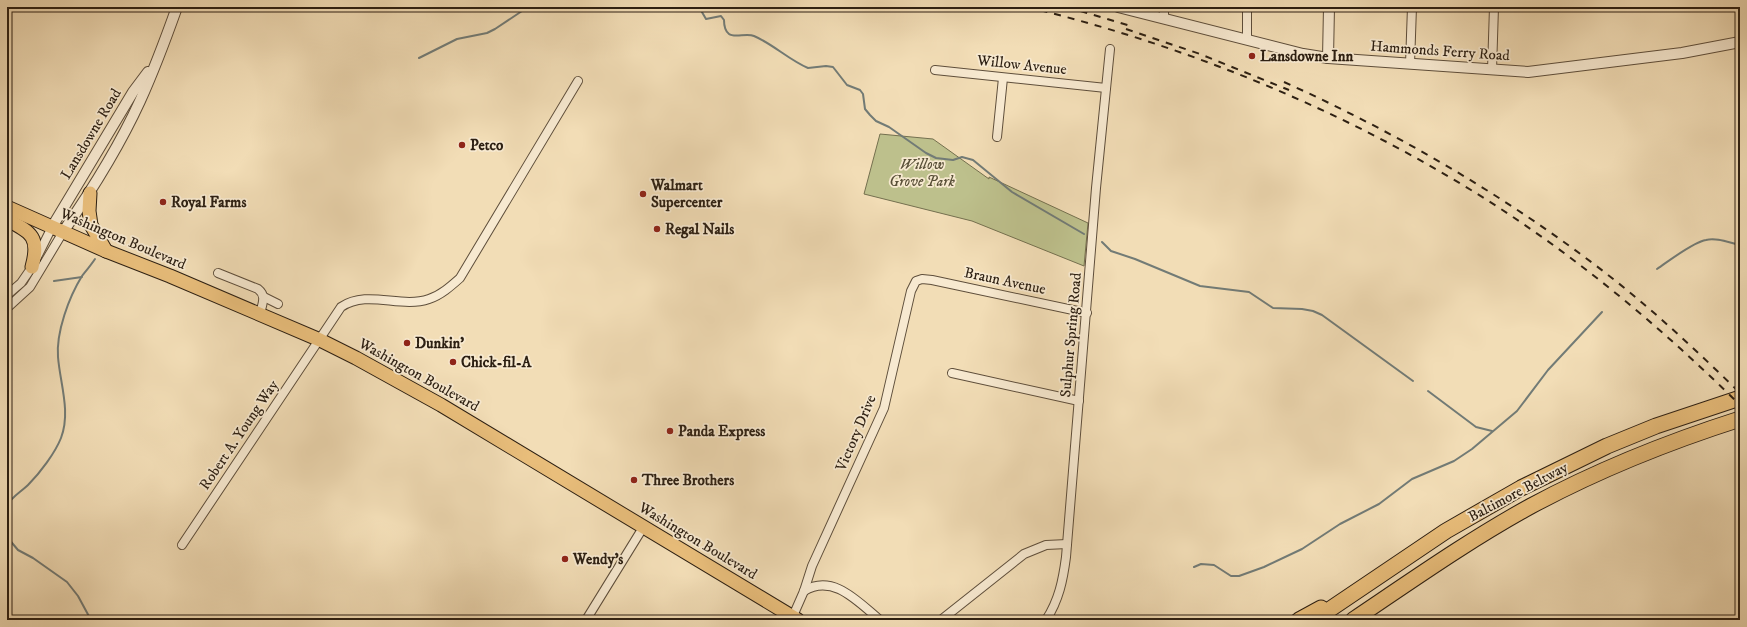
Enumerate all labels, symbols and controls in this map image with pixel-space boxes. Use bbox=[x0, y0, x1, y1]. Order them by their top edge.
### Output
street label: Hammonds Ferry Road bbox=[1370, 37, 1511, 65]
place label: Lansdowne Inn bbox=[1260, 47, 1354, 66]
street label: Willow Avenue bbox=[975, 51, 1068, 79]
marker: Lansdowne Inn bbox=[1247, 51, 1257, 61]
street label: Lansdowne Road bbox=[56, 85, 126, 183]
place label: Petco bbox=[470, 136, 504, 155]
marker: Petco bbox=[457, 140, 467, 150]
park label: Willow Grove Park bbox=[889, 155, 956, 191]
place label: Walmart Supercenter bbox=[650, 176, 723, 212]
marker: Walmart Supercenter bbox=[638, 189, 648, 199]
place label: Royal Farms bbox=[171, 193, 246, 212]
marker: Royal Farms bbox=[158, 197, 168, 207]
street label: Washington Boulevard bbox=[56, 203, 189, 274]
place label: Regal Nails bbox=[665, 220, 734, 239]
marker: Regal Nails bbox=[652, 224, 662, 234]
street label: Braun Avenue bbox=[962, 263, 1048, 299]
street label: Sulphur Spring Road bbox=[1056, 271, 1086, 398]
street label: Washington Boulevard bbox=[355, 333, 483, 416]
place label: Dunkin' bbox=[415, 334, 464, 353]
marker: Dunkin' bbox=[402, 338, 412, 348]
place label: Chick-fil-A bbox=[461, 353, 532, 372]
marker: Chick-fil-A bbox=[448, 357, 458, 367]
street label: Robert A. Young Way bbox=[195, 376, 283, 494]
street label: Victory Drive bbox=[831, 392, 881, 475]
place label: Panda Express bbox=[678, 422, 765, 441]
marker: Panda Express bbox=[665, 426, 675, 436]
street label: Baltimore Beltway bbox=[1465, 457, 1572, 526]
place label: Three Brothers bbox=[641, 471, 734, 490]
marker: Three Brothers bbox=[629, 475, 639, 485]
street label: Washington Boulevard bbox=[634, 498, 761, 584]
place label: Wendy's bbox=[572, 550, 623, 569]
marker: Wendy's bbox=[560, 554, 570, 564]

